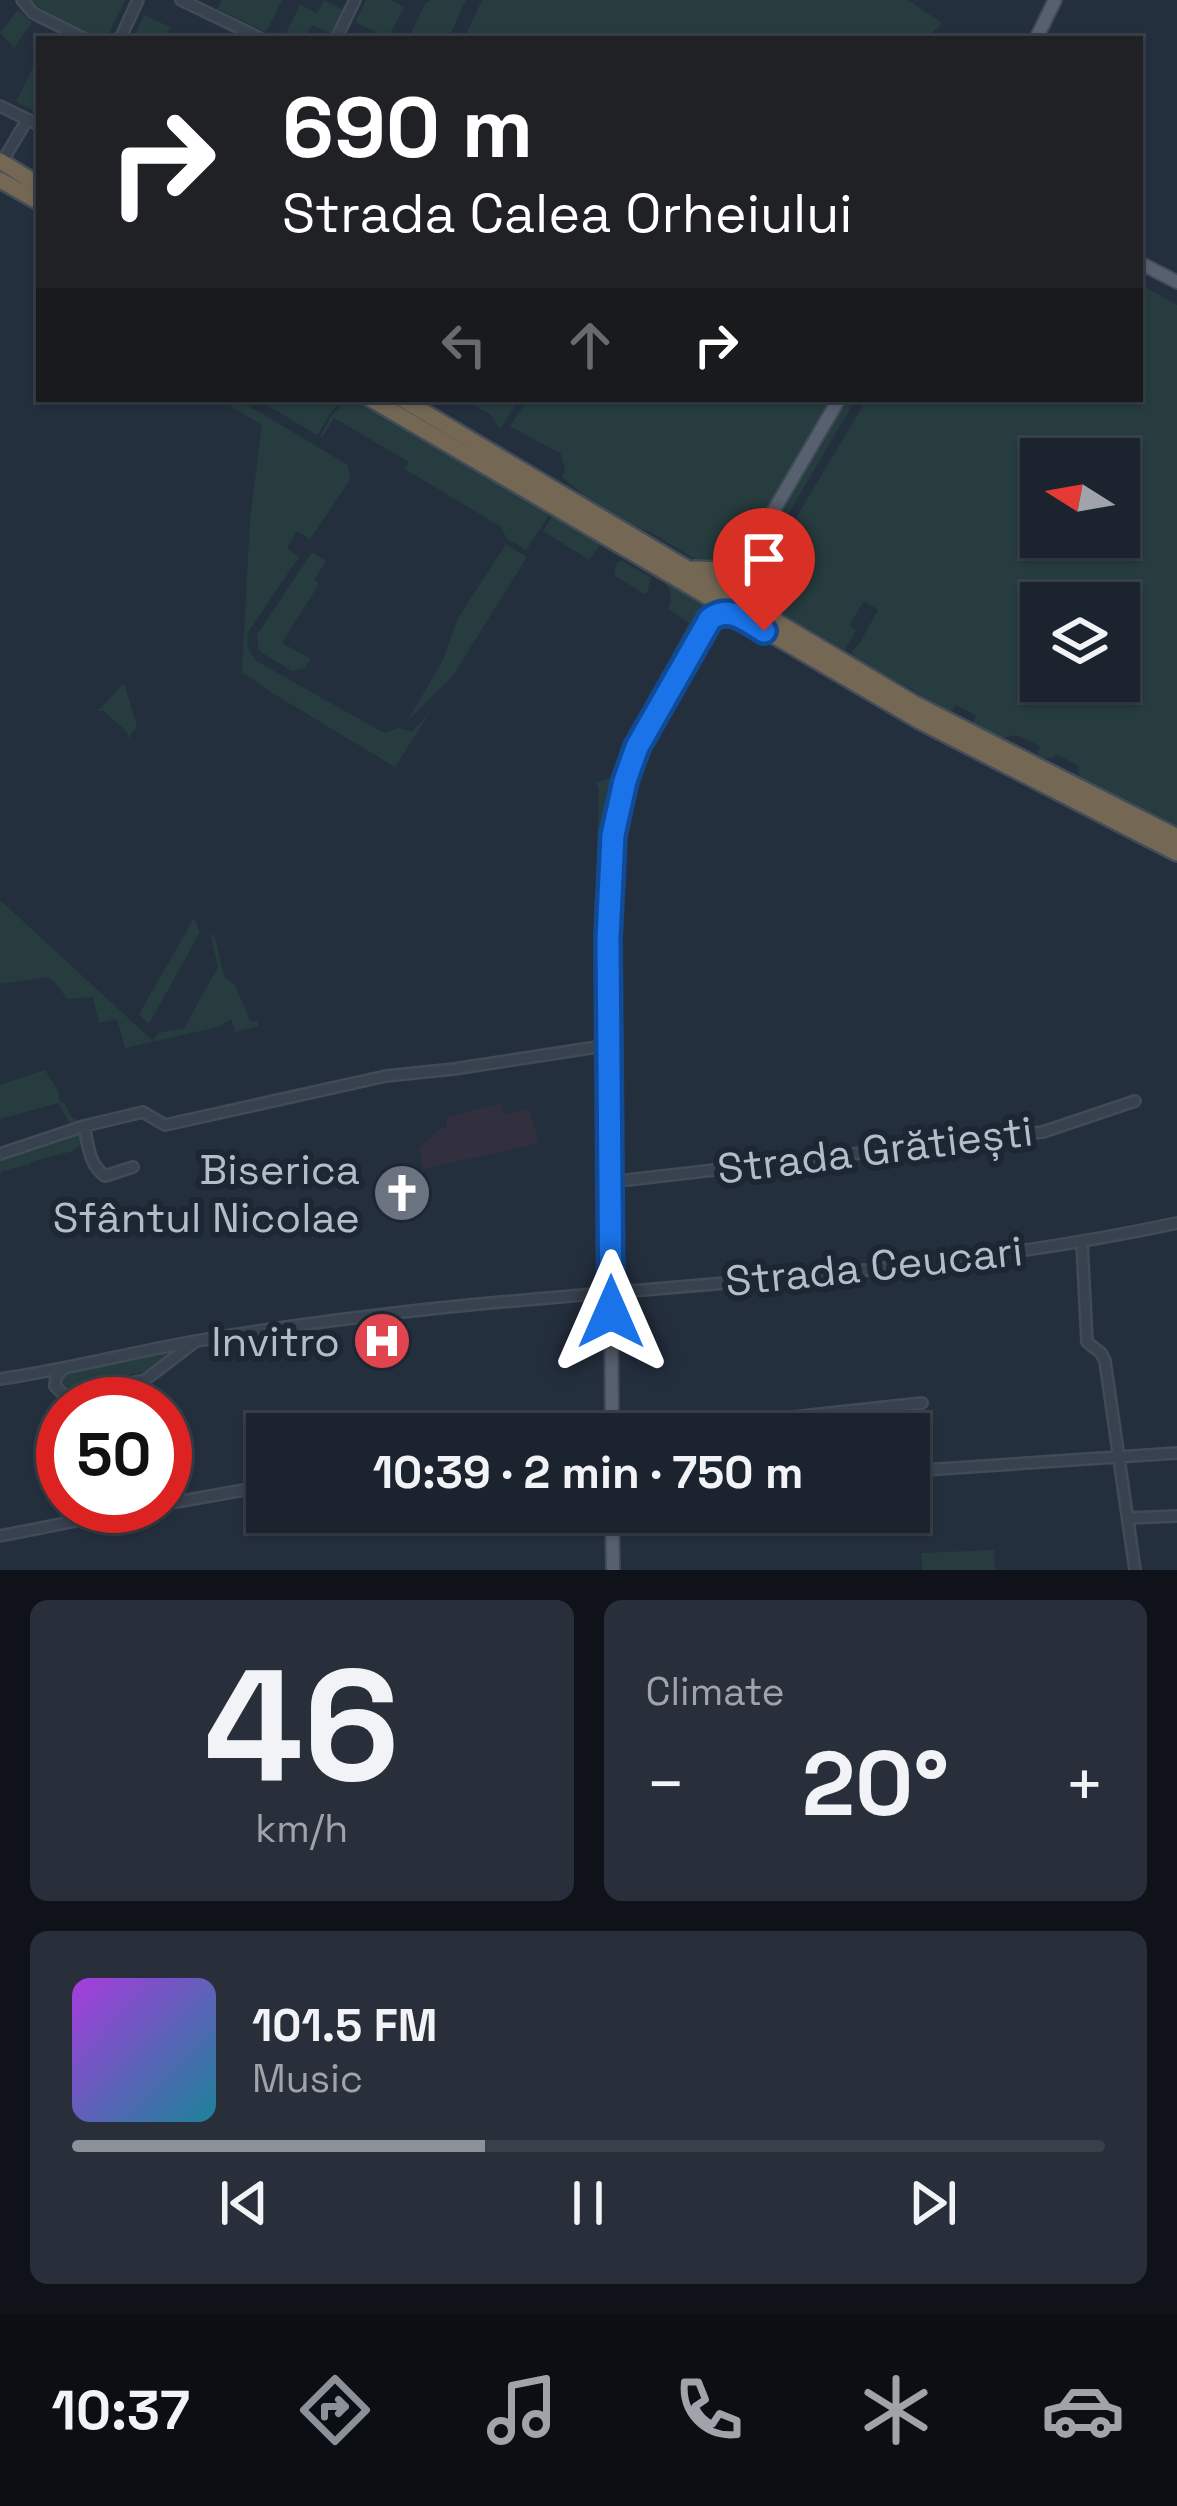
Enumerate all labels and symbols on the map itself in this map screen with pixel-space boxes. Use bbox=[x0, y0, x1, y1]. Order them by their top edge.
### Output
north arrow bbox=[1020, 438, 1140, 558]
pin bbox=[713, 508, 815, 631]
street label: Strada Grătiești bbox=[714, 1104, 1036, 1196]
place label: Biserica Sfântul Nicolae bbox=[53, 1143, 360, 1244]
church icon: Biserica Sfântul Nicolae bbox=[371, 1162, 433, 1224]
street label: Strada Ceucari bbox=[723, 1224, 1025, 1308]
position arrow bbox=[548, 1249, 674, 1375]
hospital icon: Invitro bbox=[351, 1310, 413, 1372]
place label: Invitro bbox=[211, 1315, 340, 1368]
speed limit sign: 50 bbox=[36, 1377, 192, 1533]

